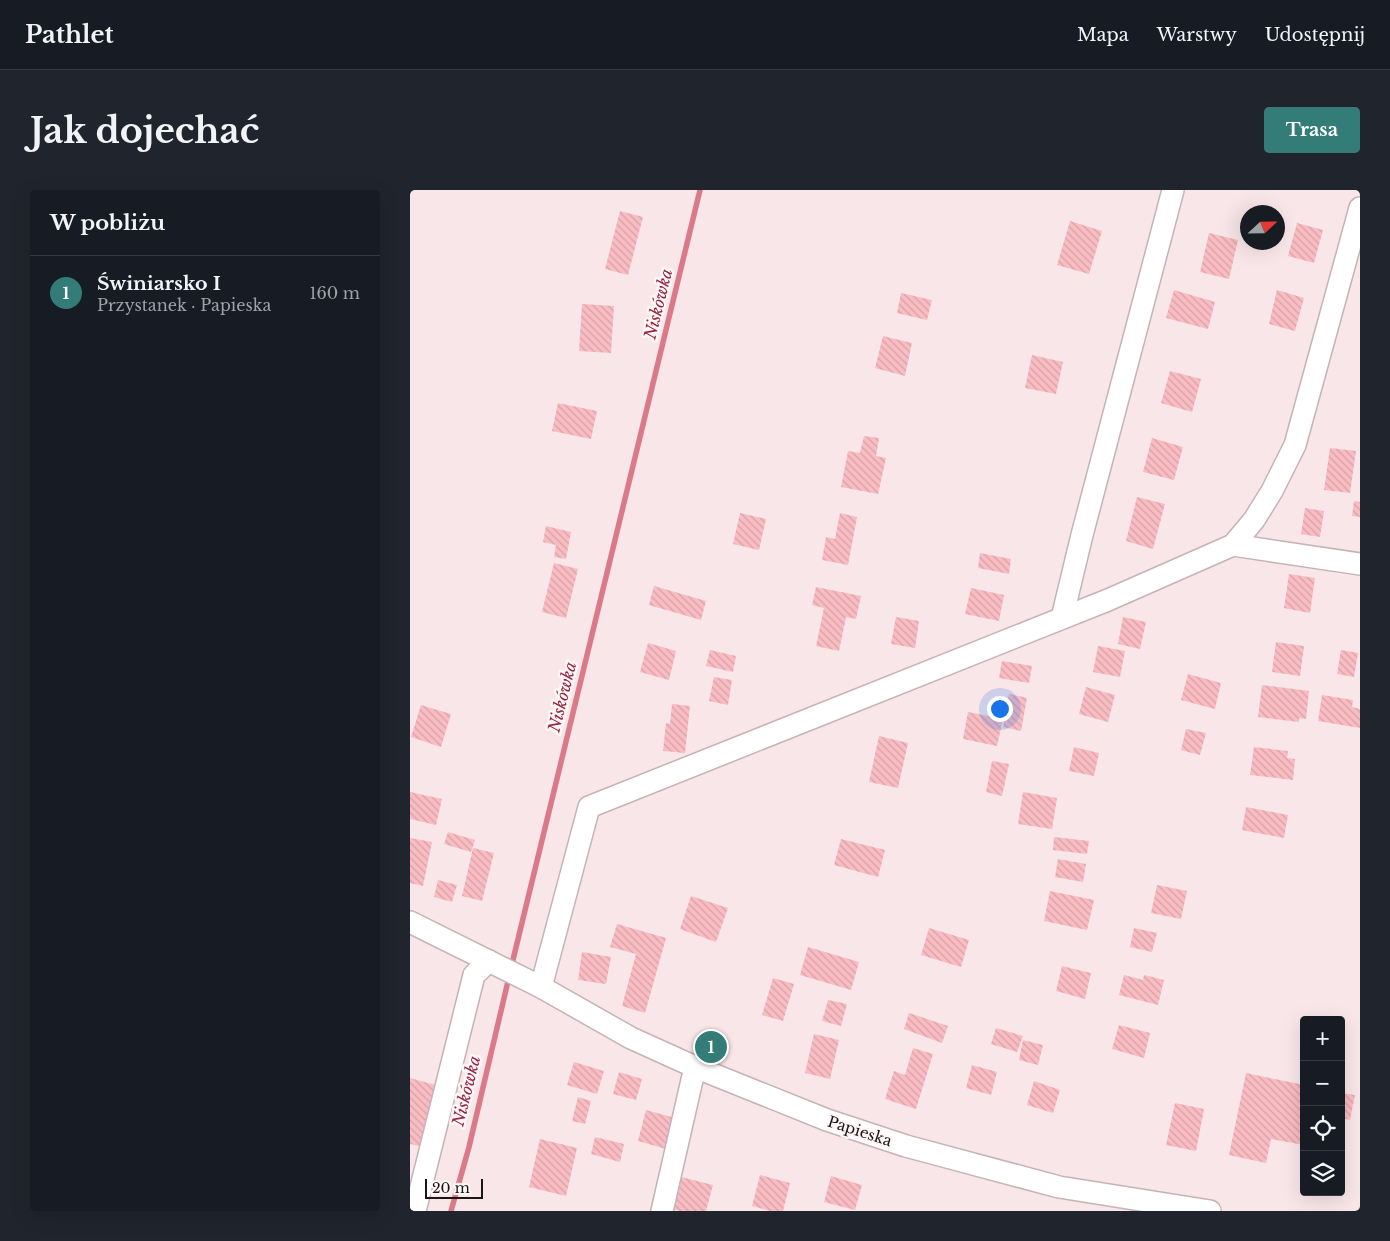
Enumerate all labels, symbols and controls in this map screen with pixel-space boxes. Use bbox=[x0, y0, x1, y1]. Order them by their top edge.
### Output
text: Pathlet bbox=[25, 20, 114, 49]
text: Mapa bbox=[1077, 24, 1129, 46]
text: Warstwy bbox=[1157, 24, 1237, 46]
text: Udostępnij bbox=[1265, 24, 1365, 46]
button: Trasa bbox=[1264, 107, 1360, 153]
text: Jak dojechać bbox=[30, 109, 259, 152]
north arrow bbox=[1240, 205, 1285, 250]
text: W pobliżu bbox=[50, 210, 165, 236]
water label: Niskówka bbox=[639, 267, 676, 342]
text: Świniarsko I bbox=[97, 272, 221, 295]
text: 1 bbox=[63, 283, 69, 303]
text: 160 m bbox=[309, 283, 360, 303]
text: Przystanek · Papieska bbox=[97, 295, 271, 315]
water label: Niskówka bbox=[543, 660, 580, 735]
your location bbox=[987, 696, 1013, 722]
map controls bbox=[1300, 1016, 1345, 1196]
button: + bbox=[1300, 1016, 1345, 1061]
pin: 1 bbox=[695, 1028, 727, 1066]
water label: Niskówka bbox=[447, 1054, 484, 1129]
button: − bbox=[1300, 1061, 1345, 1106]
button: locate bbox=[1300, 1106, 1345, 1151]
street label: Papieska bbox=[825, 1112, 895, 1151]
button: layers bbox=[1300, 1151, 1345, 1196]
scale bar bbox=[425, 1176, 482, 1199]
text: 20 m bbox=[432, 1179, 470, 1197]

